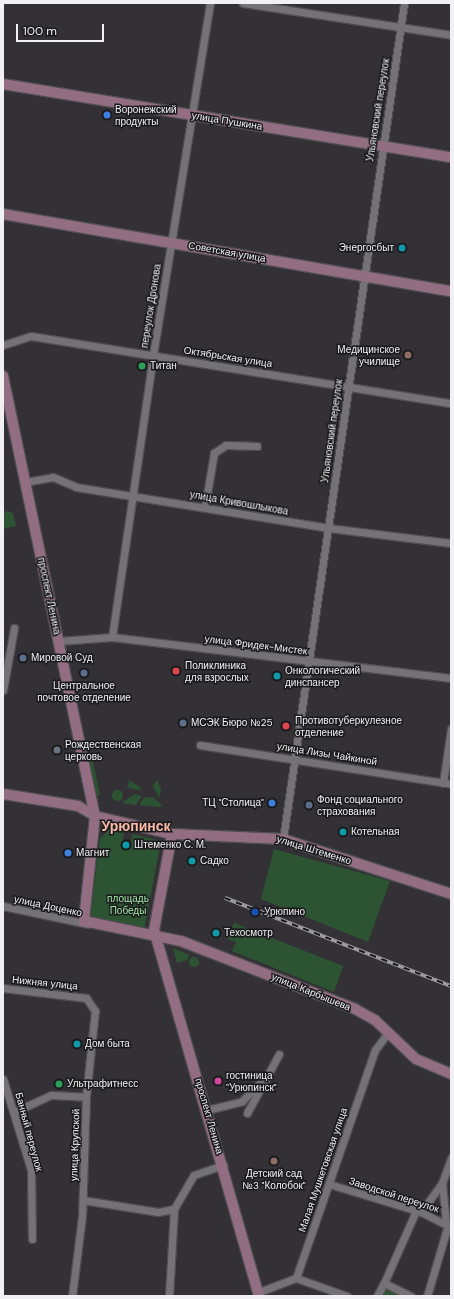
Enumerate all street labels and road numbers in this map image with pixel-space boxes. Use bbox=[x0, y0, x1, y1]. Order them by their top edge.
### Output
street label: Ульяновский переулок bbox=[364, 58, 392, 162]
street label: улица Пушкина bbox=[191, 109, 263, 133]
street label: Советская улица bbox=[187, 239, 267, 265]
street label: переулок Дронова bbox=[138, 263, 164, 349]
street label: Октябрьская улица bbox=[183, 344, 273, 370]
street label: Ульяновский переулок bbox=[319, 379, 345, 483]
street label: улица Кривошлыкова bbox=[189, 488, 289, 518]
street label: проспект Ленина bbox=[35, 556, 63, 636]
street label: улица Фридек-Мистек bbox=[204, 633, 308, 657]
street label: улица Лизы Чайкиной bbox=[276, 740, 378, 768]
street label: улица Штеменко bbox=[275, 833, 353, 867]
street label: улица Доценко bbox=[13, 893, 83, 919]
street label: улица Карбышева bbox=[270, 971, 352, 1013]
street label: Нижняя улица bbox=[12, 974, 78, 992]
street label: проспект Ленина bbox=[192, 1077, 226, 1155]
street label: Банный переулок bbox=[13, 1091, 45, 1173]
street label: Малая Мушкетовская улица bbox=[296, 1106, 350, 1234]
street label: улица Крупской bbox=[68, 1109, 82, 1181]
street label: Заводской переулок bbox=[347, 1175, 441, 1215]

